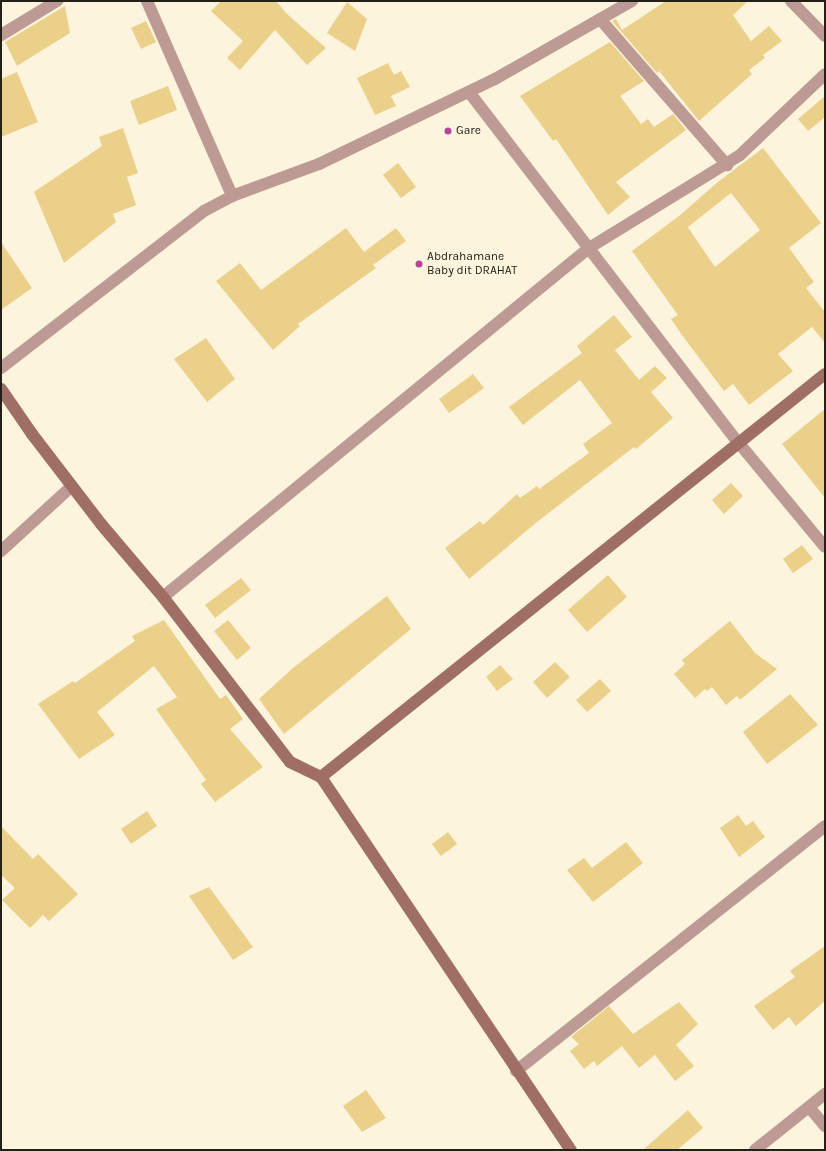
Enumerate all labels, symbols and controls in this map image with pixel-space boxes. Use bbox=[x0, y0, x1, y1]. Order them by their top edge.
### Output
place label: Gare bbox=[456, 124, 481, 138]
marker: Gare bbox=[443, 126, 453, 136]
place label: Abdrahamane Baby dit DRAHAT bbox=[427, 250, 517, 278]
marker: Abdrahamane Baby dit DRAHAT bbox=[414, 259, 424, 269]

